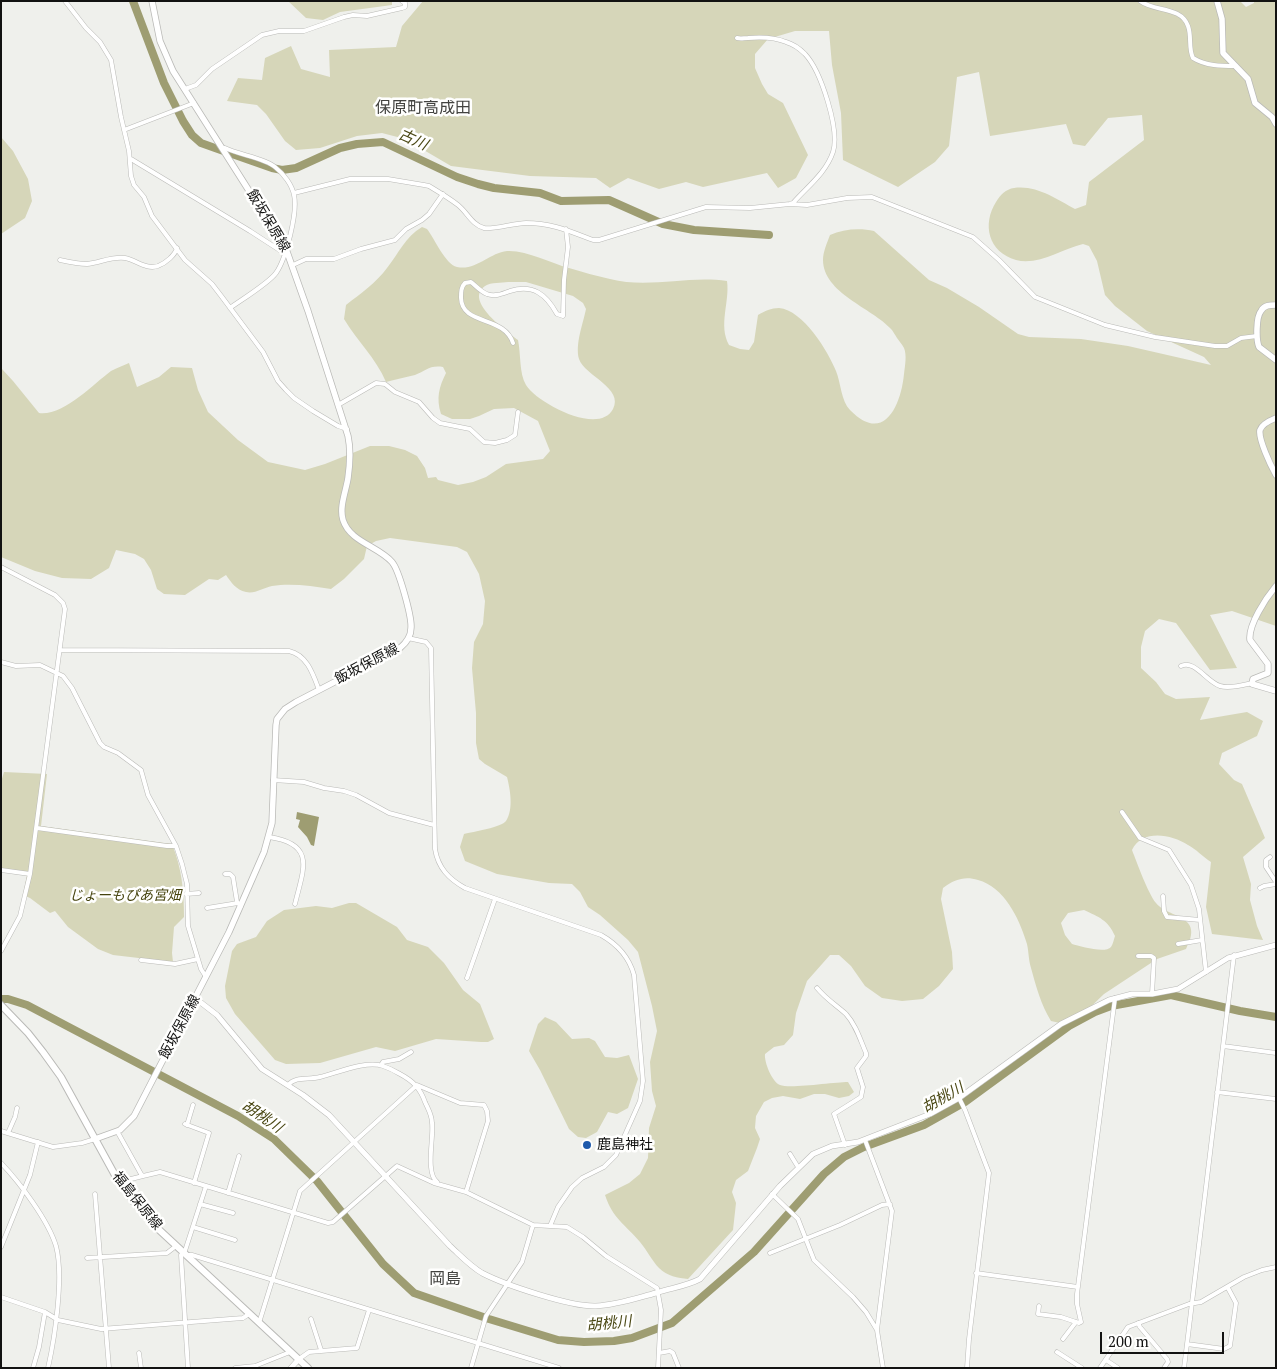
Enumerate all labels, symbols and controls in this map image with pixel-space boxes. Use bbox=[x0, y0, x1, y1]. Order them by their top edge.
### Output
district label: 保原町高成田 bbox=[375, 98, 471, 118]
water label: 古川 bbox=[396, 126, 430, 154]
street label: 飯坂保原線 bbox=[243, 187, 293, 255]
street label: 飯坂保原線 bbox=[332, 640, 402, 688]
park label: じょーもぴあ宮畑 bbox=[69, 888, 181, 904]
street label: 飯坂保原線 bbox=[156, 992, 204, 1062]
water label: 胡桃川 bbox=[919, 1079, 967, 1117]
water label: 胡桃川 bbox=[238, 1097, 286, 1137]
place label: 鹿島神社 bbox=[597, 1137, 653, 1153]
marker: 鹿島神社 bbox=[581, 1139, 593, 1151]
street label: 福島保原線 bbox=[108, 1169, 166, 1233]
district label: 岡島 bbox=[429, 1269, 461, 1289]
water label: 胡桃川 bbox=[586, 1313, 632, 1335]
scale bar bbox=[1102, 1322, 1226, 1354]
text: 200 m bbox=[1108, 1331, 1149, 1351]

